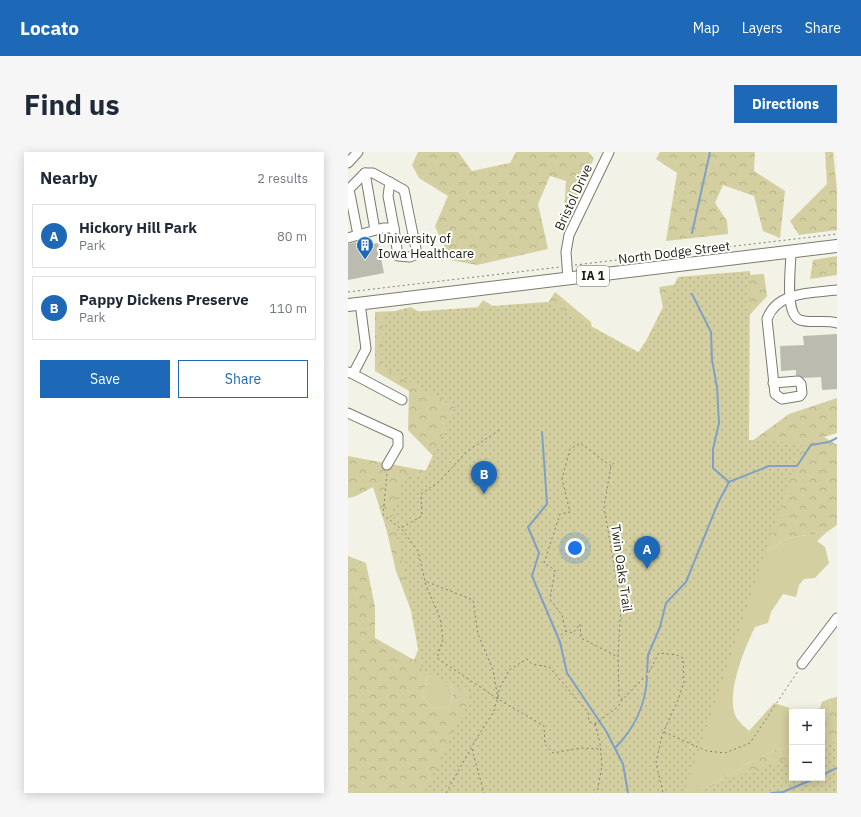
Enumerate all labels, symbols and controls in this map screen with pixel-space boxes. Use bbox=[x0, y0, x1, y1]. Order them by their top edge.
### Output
text: Locato bbox=[20, 16, 79, 40]
text: Map bbox=[693, 19, 720, 37]
text: Layers bbox=[742, 19, 783, 37]
text: Share bbox=[805, 19, 841, 37]
button: Directions bbox=[734, 85, 837, 123]
text: Find us bbox=[24, 86, 120, 123]
street label: Bristol Drive bbox=[551, 161, 596, 233]
text: Nearby bbox=[40, 167, 98, 189]
text: 2 results bbox=[257, 170, 308, 187]
text: Hickory Hill Park bbox=[79, 218, 197, 237]
text: A bbox=[50, 228, 58, 245]
text: 80 m bbox=[277, 228, 307, 245]
place label: University of Iowa Healthcare bbox=[378, 230, 474, 262]
building icon: University of Iowa Healthcare bbox=[355, 235, 375, 260]
text: Park bbox=[79, 237, 105, 254]
street label: North Dodge Street bbox=[617, 237, 731, 268]
road number: IA 1 bbox=[577, 266, 609, 286]
text: Pappy Dickens Preserve bbox=[79, 290, 249, 309]
text: B bbox=[50, 300, 58, 317]
text: 110 m bbox=[269, 300, 307, 317]
text: Park bbox=[79, 309, 105, 326]
button: Save bbox=[40, 360, 170, 398]
button: Share bbox=[178, 360, 308, 398]
pin: B bbox=[471, 461, 497, 494]
street label: Twin Oaks Trail bbox=[607, 523, 636, 613]
pin: A bbox=[634, 536, 660, 569]
your location bbox=[565, 538, 585, 558]
map controls bbox=[789, 709, 825, 781]
button: + bbox=[789, 709, 825, 745]
button: − bbox=[789, 745, 825, 781]

